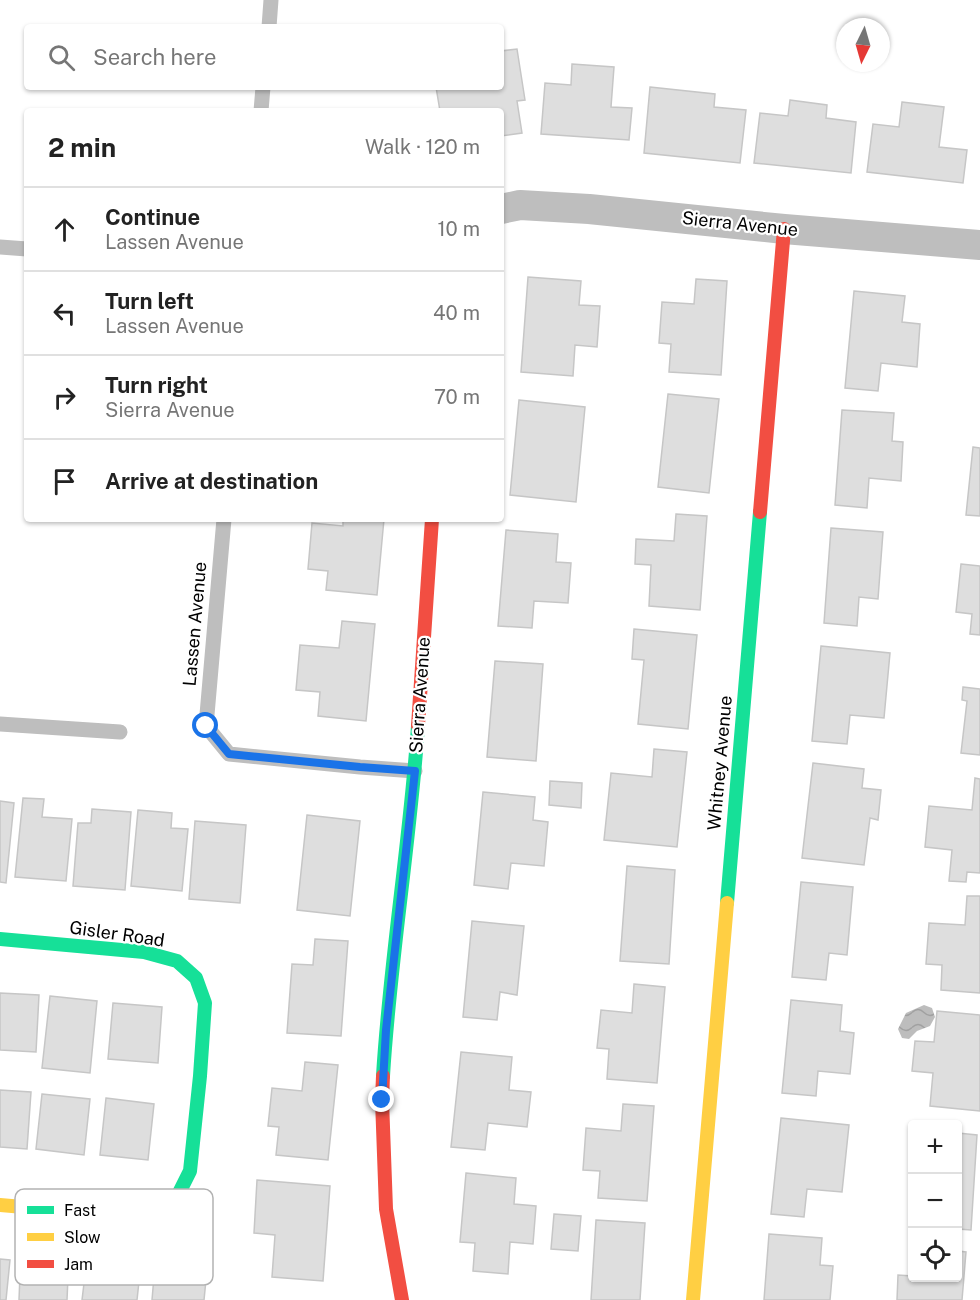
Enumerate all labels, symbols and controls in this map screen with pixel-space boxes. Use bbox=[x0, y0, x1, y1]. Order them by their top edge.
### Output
north arrow bbox=[836, 18, 890, 72]
search box bbox=[24, 24, 504, 90]
icon: search bbox=[45, 41, 78, 74]
text: Search here bbox=[93, 44, 217, 70]
text: 2 min bbox=[48, 132, 116, 163]
text: Walk · 120 m bbox=[365, 135, 480, 159]
text: Continue bbox=[105, 204, 200, 230]
street label: Sierra Avenue bbox=[681, 207, 799, 240]
icon: ahead bbox=[48, 213, 81, 246]
text: 10 m bbox=[437, 217, 480, 241]
text: Lassen Avenue bbox=[105, 230, 244, 254]
text: Turn left bbox=[105, 288, 194, 314]
icon: left bbox=[48, 297, 81, 330]
text: 40 m bbox=[433, 301, 480, 325]
text: Lassen Avenue bbox=[105, 314, 244, 338]
text: Turn right bbox=[105, 372, 208, 398]
icon: right bbox=[48, 381, 81, 414]
text: 70 m bbox=[434, 385, 480, 409]
text: Sierra Avenue bbox=[105, 398, 235, 422]
icon: arrive bbox=[48, 465, 81, 498]
text: Arrive at destination bbox=[105, 468, 318, 494]
street label: Lassen Avenue bbox=[179, 561, 210, 687]
street label: Sierra Avenue bbox=[405, 636, 434, 754]
street label: Whitney Avenue bbox=[703, 695, 736, 831]
route start bbox=[192, 712, 218, 738]
street label: Gisler Road bbox=[68, 916, 166, 951]
route end bbox=[368, 1086, 394, 1112]
map controls bbox=[908, 1120, 962, 1282]
button: + bbox=[908, 1120, 962, 1174]
button: − bbox=[908, 1174, 962, 1228]
legend bbox=[15, 1189, 213, 1285]
text: Fast bbox=[64, 1201, 96, 1220]
text: Slow bbox=[64, 1228, 101, 1247]
button: locate bbox=[908, 1228, 962, 1282]
text: Jam bbox=[64, 1255, 93, 1274]

